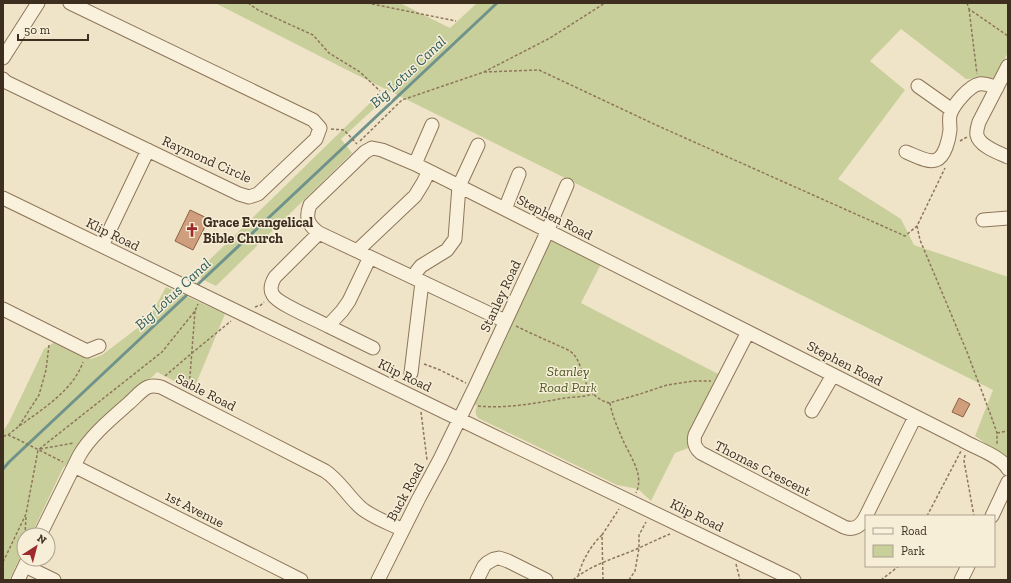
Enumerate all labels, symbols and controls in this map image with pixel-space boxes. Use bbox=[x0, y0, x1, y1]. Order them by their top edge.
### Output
scale bar bbox=[18, 16, 88, 42]
text: 50 m bbox=[24, 23, 51, 37]
water label: Big Lotus Canal bbox=[366, 32, 450, 112]
street label: Raymond Circle bbox=[159, 132, 254, 187]
street label: Stephen Road bbox=[514, 191, 596, 244]
street label: Klip Road bbox=[83, 214, 143, 255]
place label: Grace Evangelical Bible Church bbox=[203, 214, 313, 247]
church icon: Grace Evangelical Bible Church bbox=[184, 222, 200, 238]
water label: Big Lotus Canal bbox=[131, 254, 215, 334]
street label: Stanley Road bbox=[476, 257, 525, 335]
street label: Stephen Road bbox=[804, 337, 886, 390]
street label: Klip Road bbox=[375, 355, 435, 396]
park label: Stanley Road Park bbox=[539, 363, 597, 396]
street label: Sable Road bbox=[173, 370, 239, 415]
street label: Thomas Crescent bbox=[712, 437, 814, 500]
street label: Buck Road bbox=[383, 460, 428, 524]
street label: 1st Avenue bbox=[162, 487, 227, 532]
street label: Klip Road bbox=[667, 495, 727, 536]
legend bbox=[865, 515, 995, 567]
text: Road bbox=[901, 524, 927, 538]
north arrow bbox=[16, 527, 56, 567]
text: N bbox=[34, 532, 49, 547]
text: Park bbox=[901, 544, 926, 558]

